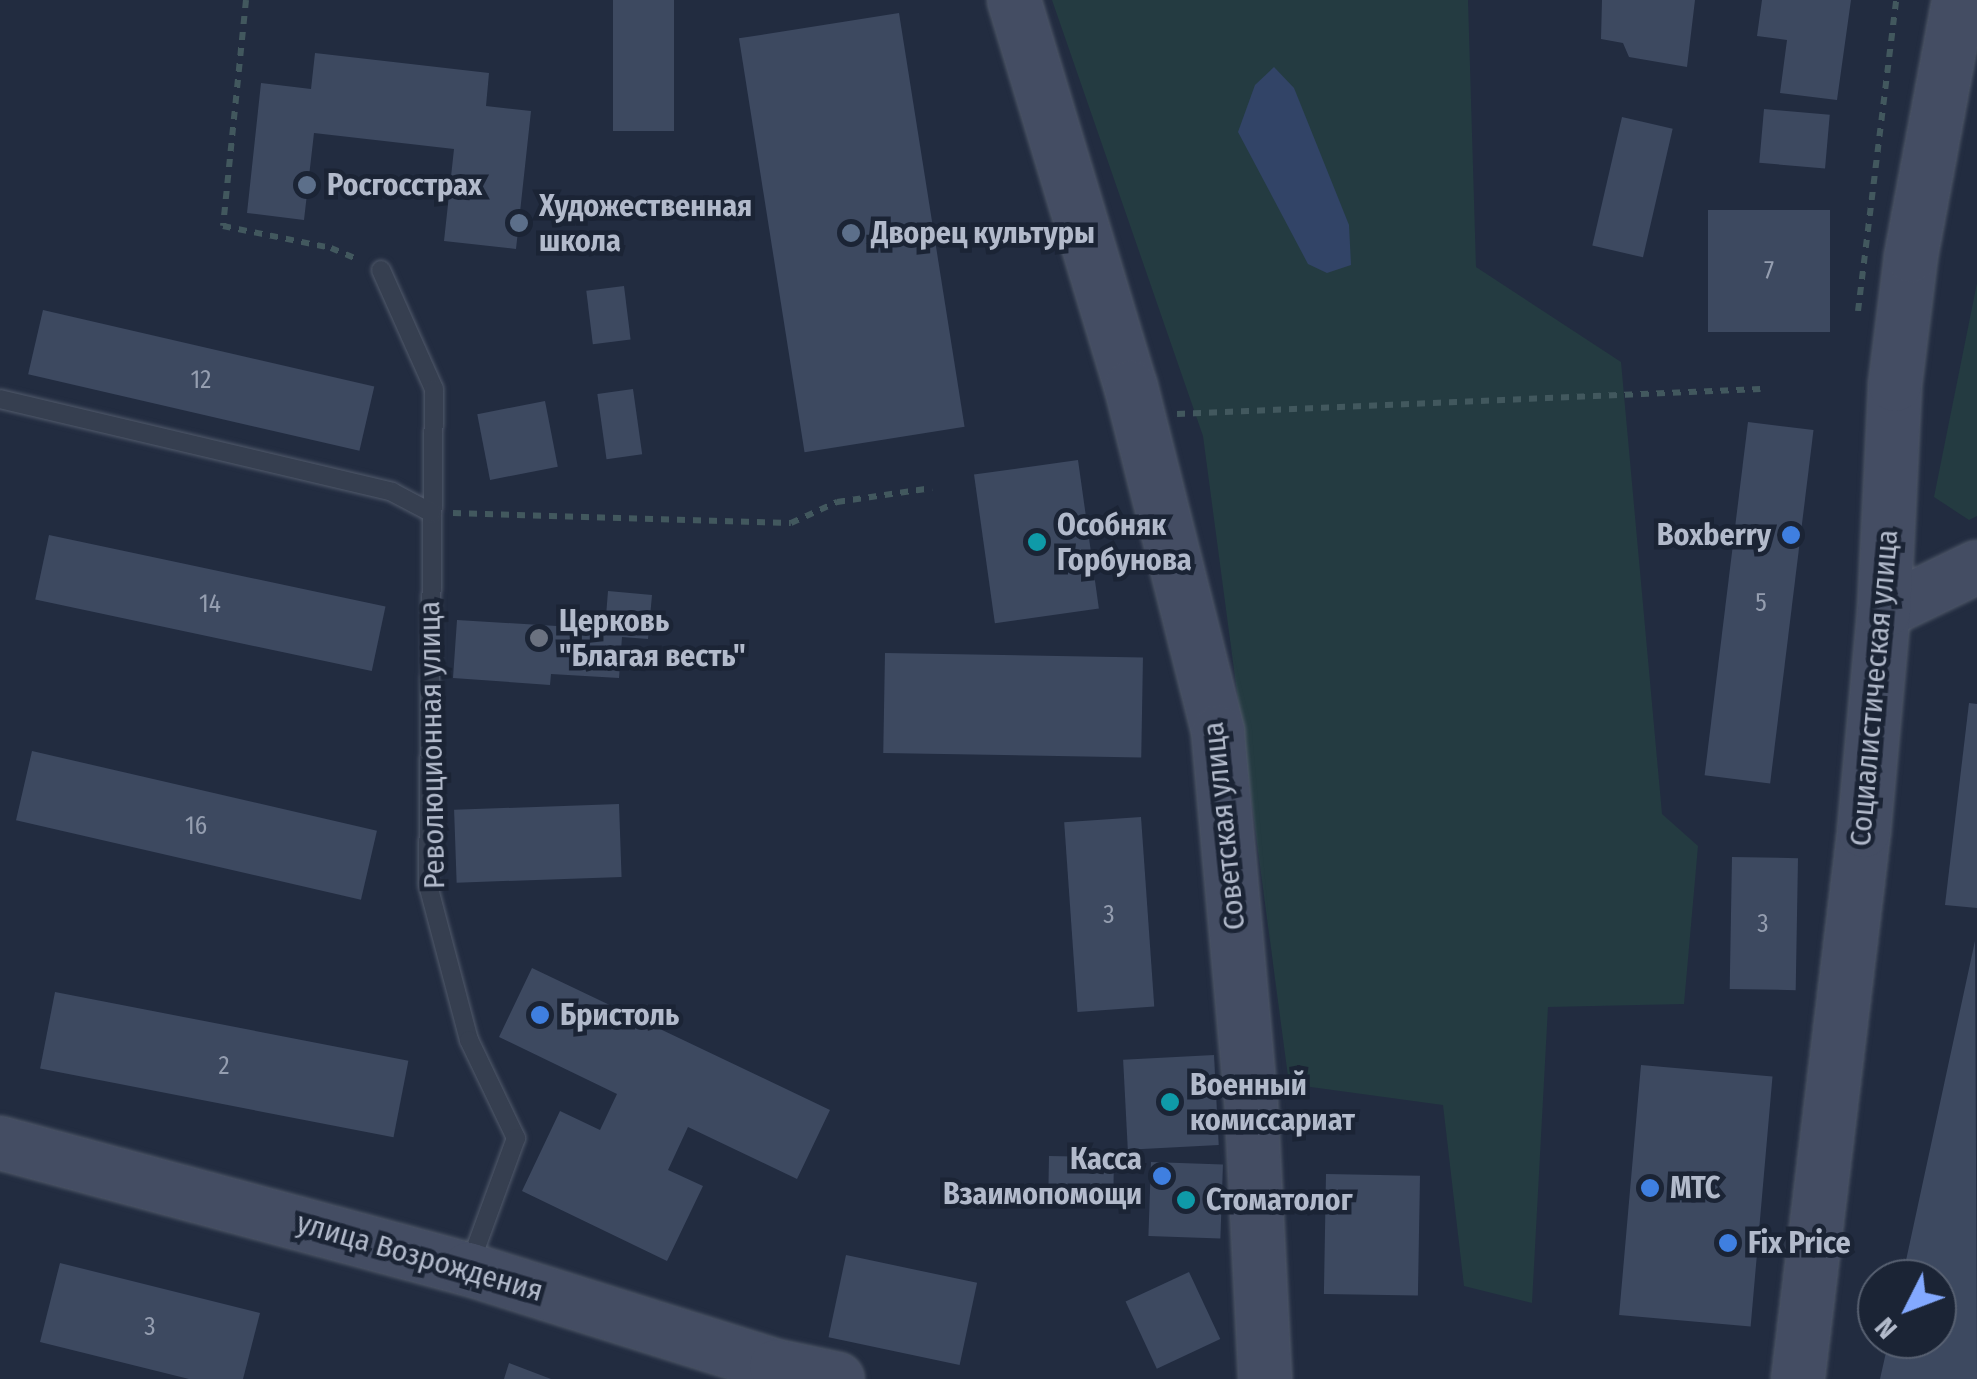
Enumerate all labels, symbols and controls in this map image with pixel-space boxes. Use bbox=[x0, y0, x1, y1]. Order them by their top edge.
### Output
place label: Росгосстрах bbox=[327, 167, 482, 203]
marker: Росгосстрах bbox=[296, 174, 318, 196]
place label: Художественная школа bbox=[539, 188, 752, 258]
marker: Художественная школа bbox=[508, 212, 530, 234]
place label: Дворец культуры bbox=[871, 215, 1095, 251]
marker: Дворец культуры bbox=[840, 222, 862, 244]
house number: 7 bbox=[1764, 256, 1774, 286]
house number: 12 bbox=[191, 365, 211, 395]
place label: Особняк Горбунова bbox=[1057, 507, 1192, 578]
place label: Boxberry bbox=[1657, 517, 1771, 553]
marker: Boxberry bbox=[1780, 524, 1802, 546]
street label: Социалистическая улица bbox=[1842, 528, 1906, 848]
marker: Особняк Горбунова bbox=[1026, 531, 1048, 553]
house number: 5 bbox=[1755, 588, 1767, 618]
house number: 14 bbox=[199, 589, 221, 619]
street label: Революционная улица bbox=[411, 601, 453, 889]
place label: Церковь "Благая весть" bbox=[559, 603, 746, 674]
marker: Церковь "Благая весть" bbox=[528, 627, 550, 649]
street label: Советская улица bbox=[1195, 720, 1253, 932]
house number: 16 bbox=[185, 811, 207, 841]
house number: 3 bbox=[1103, 900, 1115, 930]
house number: 3 bbox=[1757, 909, 1769, 939]
place label: Бристоль bbox=[560, 997, 679, 1033]
marker: Бристоль bbox=[529, 1004, 551, 1026]
house number: 2 bbox=[218, 1051, 230, 1081]
place label: Военный комиссариат bbox=[1190, 1067, 1355, 1138]
marker: Военный комиссариат bbox=[1159, 1091, 1181, 1113]
place label: Касса Взаимопомощи bbox=[943, 1141, 1142, 1212]
marker: Касса Взаимопомощи bbox=[1151, 1165, 1173, 1187]
place label: МТС bbox=[1670, 1170, 1720, 1206]
marker: МТС bbox=[1639, 1177, 1661, 1199]
place label: Стоматолог bbox=[1206, 1182, 1352, 1218]
marker: Стоматолог bbox=[1175, 1189, 1197, 1211]
street label: улица Возрождения bbox=[293, 1205, 547, 1309]
place label: Fix Price bbox=[1748, 1225, 1851, 1261]
marker: Fix Price bbox=[1717, 1232, 1739, 1254]
north arrow bbox=[1857, 1259, 1957, 1359]
text: N bbox=[1868, 1311, 1904, 1345]
house number: 3 bbox=[144, 1312, 156, 1342]

